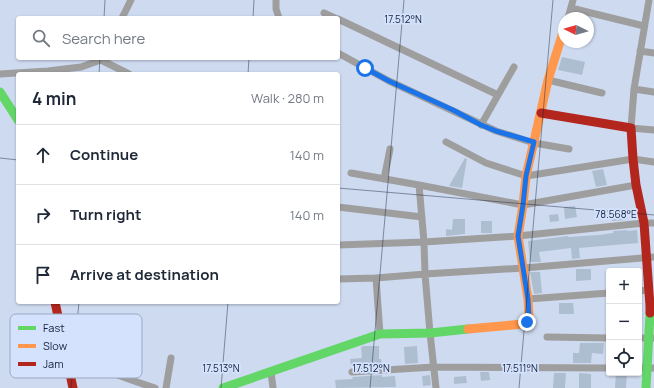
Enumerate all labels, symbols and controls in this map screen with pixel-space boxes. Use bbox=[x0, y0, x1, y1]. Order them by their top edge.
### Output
text: 17.512°N bbox=[384, 12, 422, 26]
north arrow bbox=[558, 12, 594, 48]
search box bbox=[16, 16, 340, 60]
icon: search bbox=[30, 27, 52, 49]
text: Search here bbox=[62, 28, 145, 49]
route start bbox=[356, 59, 374, 77]
text: 4 min bbox=[32, 87, 76, 110]
text: Walk · 280 m bbox=[251, 89, 324, 107]
icon: ahead bbox=[32, 144, 54, 166]
text: Continue bbox=[70, 144, 138, 165]
text: 140 m bbox=[290, 146, 324, 164]
icon: right bbox=[32, 204, 54, 226]
text: Turn right bbox=[70, 204, 141, 225]
text: 140 m bbox=[290, 206, 324, 224]
text: 78.568°E bbox=[595, 207, 637, 221]
icon: arrive bbox=[32, 264, 54, 286]
text: Arrive at destination bbox=[70, 264, 219, 285]
map controls bbox=[606, 268, 642, 376]
button: + bbox=[606, 268, 642, 304]
button: − bbox=[606, 304, 642, 340]
route end bbox=[518, 313, 536, 331]
legend bbox=[10, 314, 142, 378]
text: Fast bbox=[43, 320, 65, 335]
text: Slow bbox=[43, 338, 68, 353]
button: locate bbox=[606, 340, 642, 376]
text: Jam bbox=[43, 356, 64, 371]
text: 17.513°N bbox=[202, 361, 240, 375]
text: 17.512°N bbox=[352, 361, 390, 375]
text: 17.511°N bbox=[502, 361, 538, 375]

